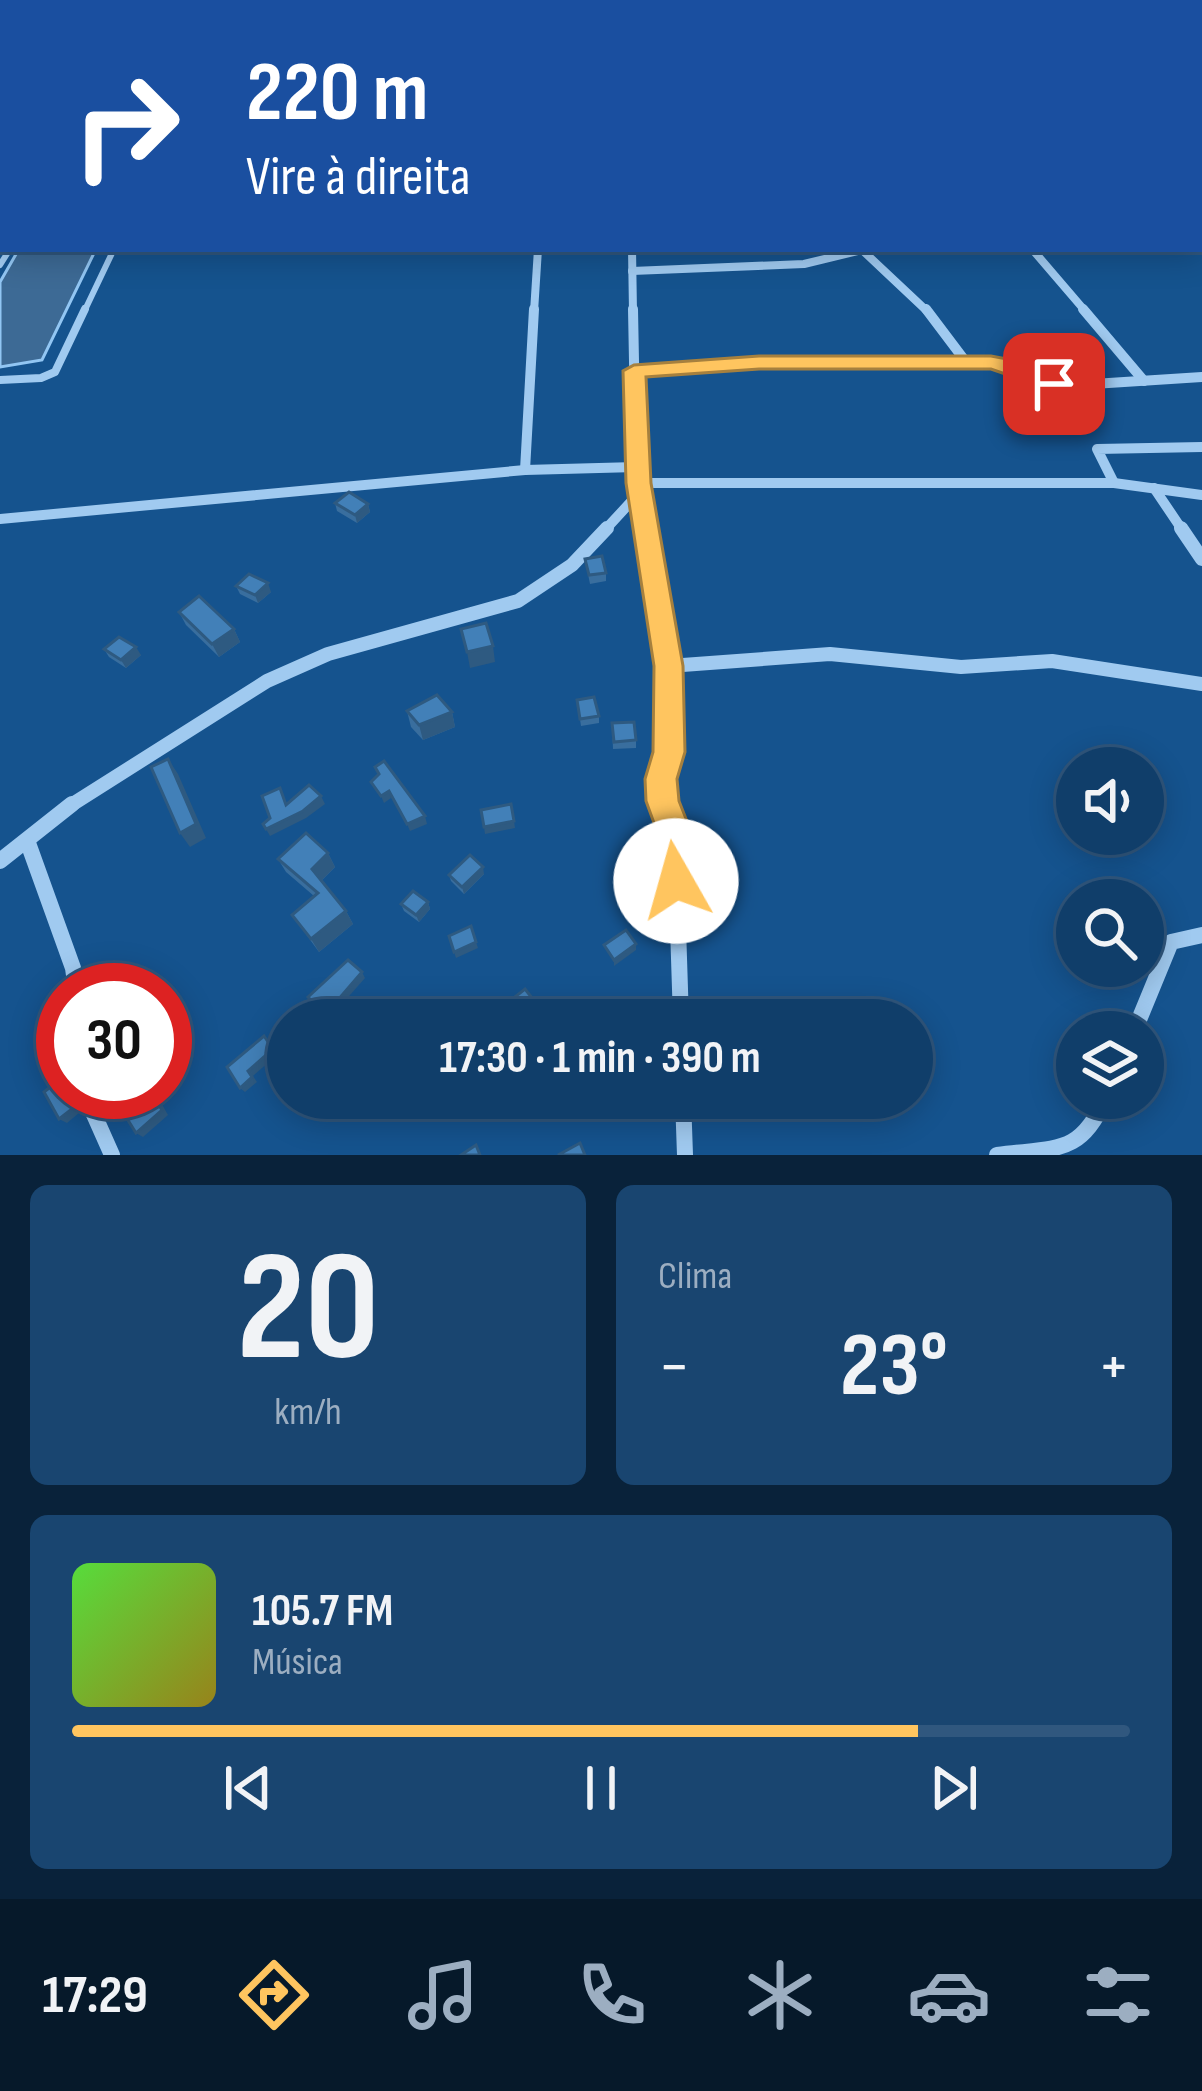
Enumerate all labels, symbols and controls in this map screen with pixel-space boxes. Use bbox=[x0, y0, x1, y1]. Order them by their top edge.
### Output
text: 220 m bbox=[246, 43, 428, 144]
icon: right bbox=[48, 48, 204, 204]
text: Vire à direita bbox=[246, 145, 471, 210]
pin bbox=[1003, 333, 1105, 435]
icon: arrive bbox=[1021, 351, 1087, 417]
map controls bbox=[1056, 747, 1164, 1119]
button: sound bbox=[1056, 747, 1164, 855]
position arrow bbox=[613, 818, 739, 944]
button: search bbox=[1056, 879, 1164, 987]
speed limit sign: 30 bbox=[36, 963, 192, 1119]
button: layers bbox=[1056, 1011, 1164, 1119]
text: 17:30 · 1 min · 390 m bbox=[439, 1031, 761, 1086]
text: 20 bbox=[237, 1217, 379, 1404]
text: Clima bbox=[658, 1253, 732, 1300]
text: 23° bbox=[840, 1313, 948, 1421]
text: − bbox=[658, 1328, 690, 1407]
text: + bbox=[1098, 1328, 1130, 1407]
text: km/h bbox=[274, 1389, 342, 1436]
text: 105.7 FM bbox=[252, 1584, 393, 1639]
text: Música bbox=[252, 1639, 343, 1686]
icon: previous bbox=[215, 1755, 281, 1821]
icon: pause bbox=[568, 1755, 634, 1821]
icon: next bbox=[921, 1755, 987, 1821]
icon: directions bbox=[232, 1953, 316, 2037]
icon: music bbox=[401, 1953, 485, 2037]
icon: phone bbox=[570, 1953, 654, 2037]
icon: climate bbox=[738, 1953, 822, 2037]
icon: car bbox=[907, 1953, 991, 2037]
icon: filters bbox=[1076, 1953, 1160, 2037]
text: 17:29 bbox=[42, 1963, 148, 2028]

